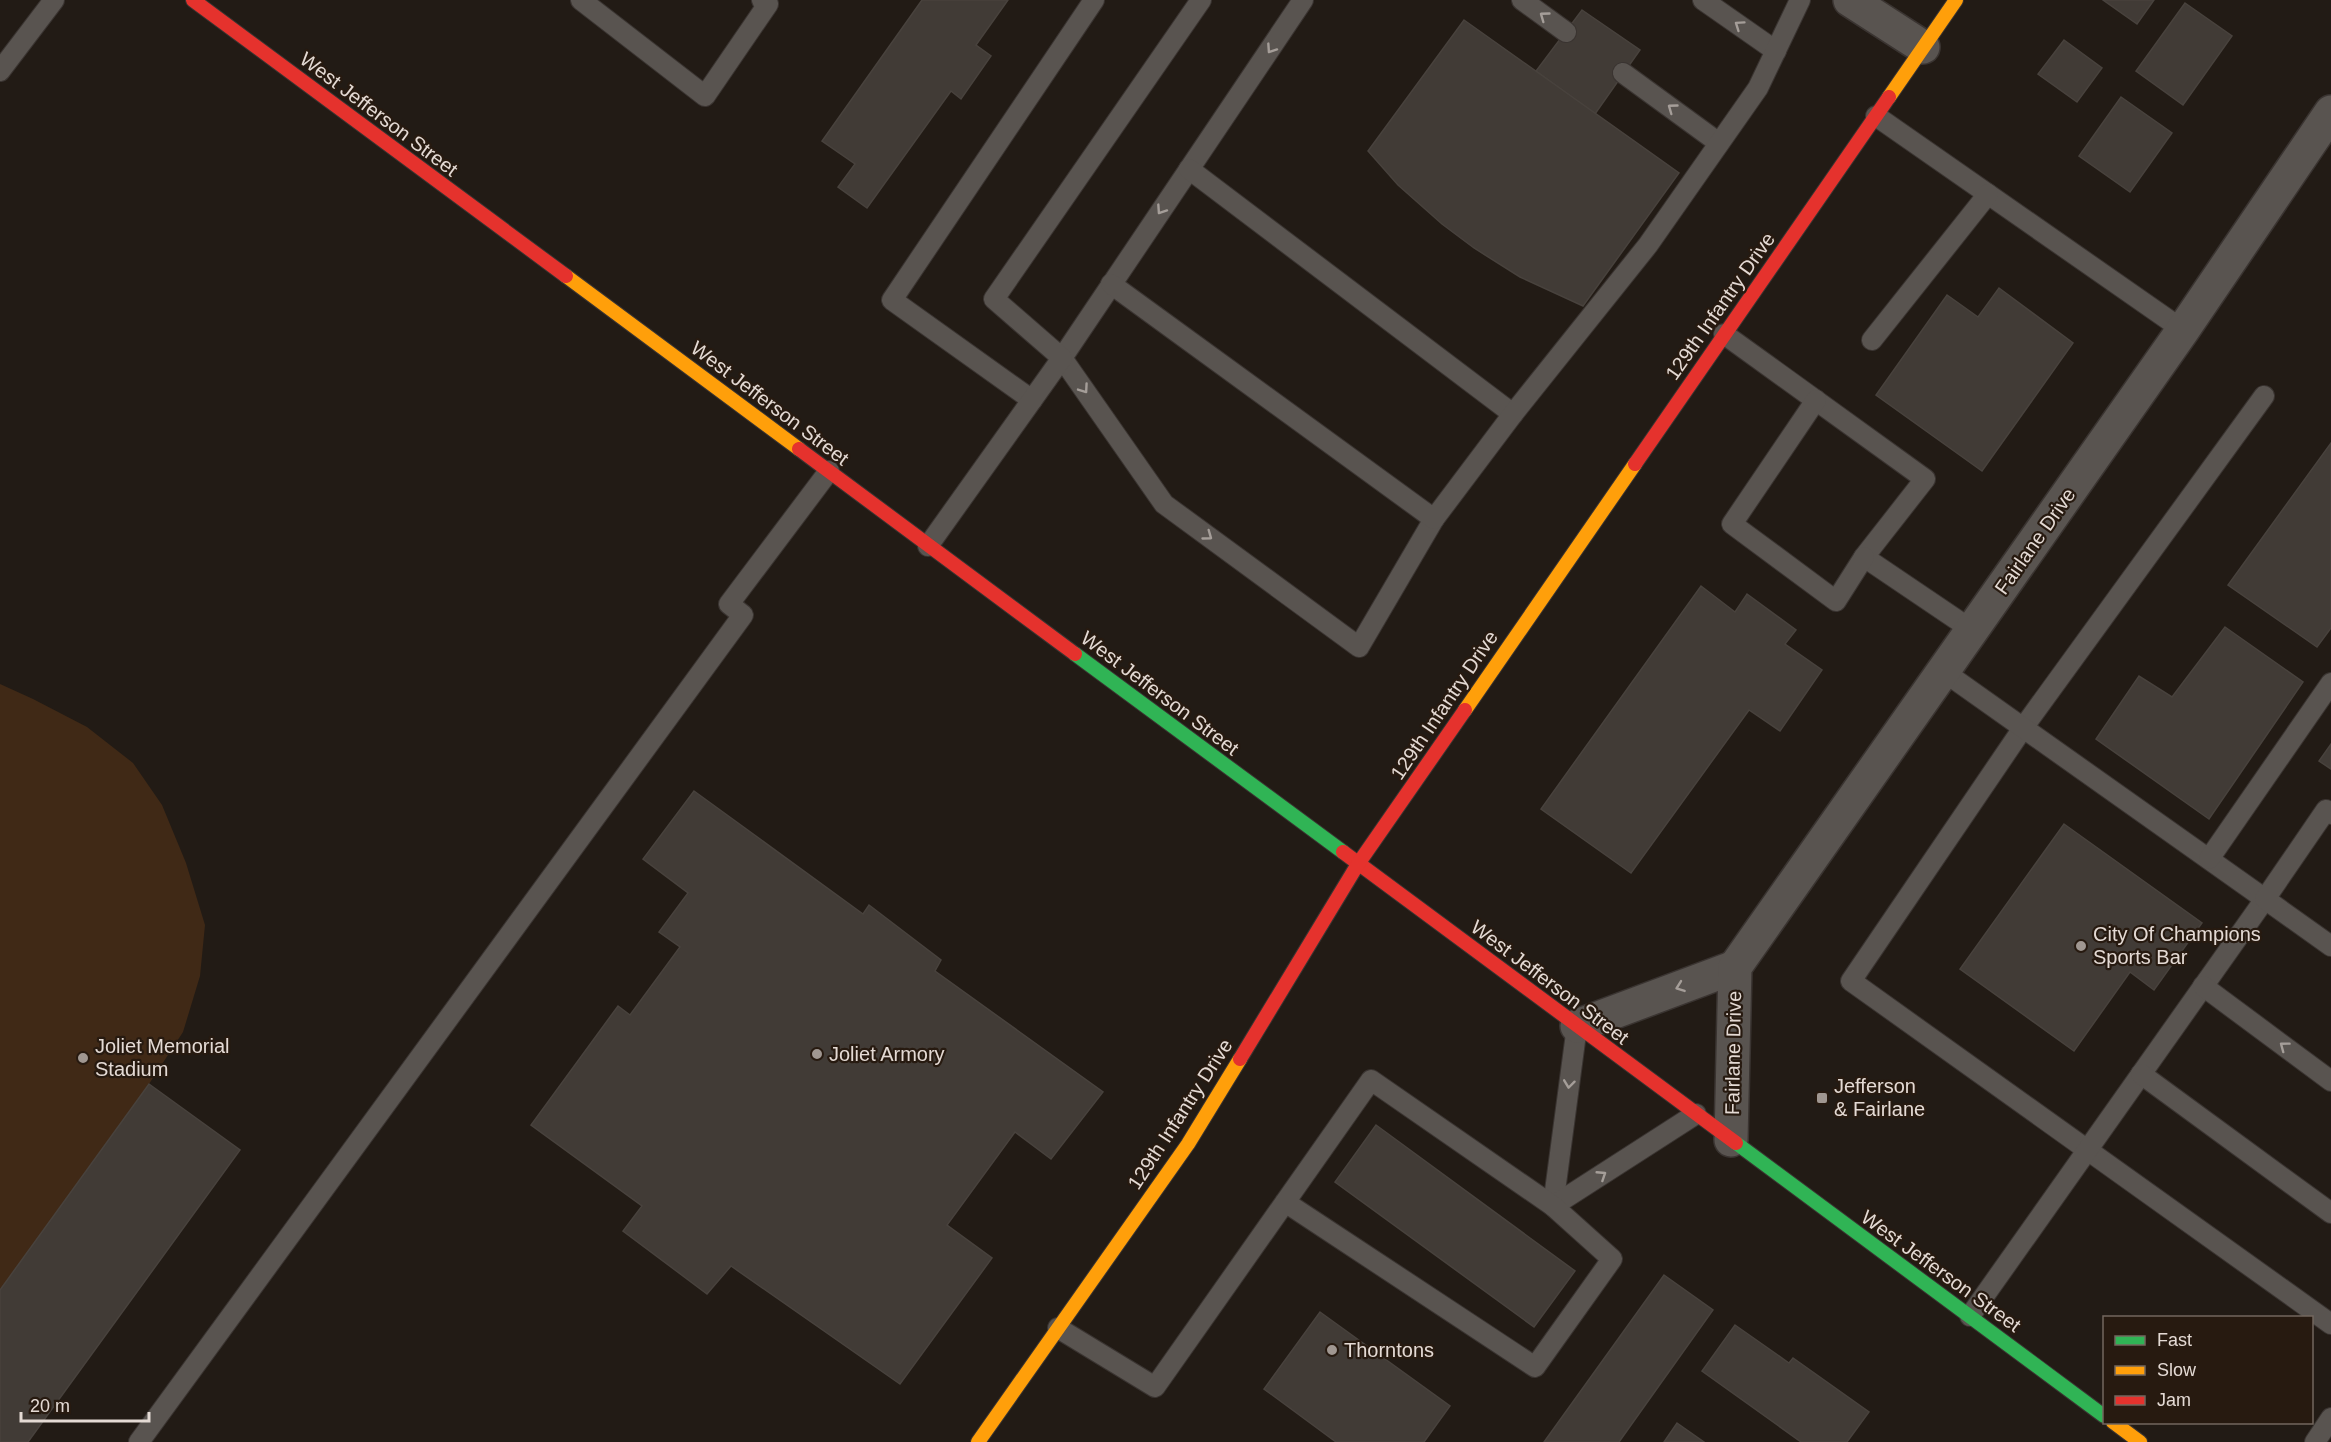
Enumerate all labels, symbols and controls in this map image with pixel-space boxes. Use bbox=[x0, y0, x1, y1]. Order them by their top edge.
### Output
one-way arrow bbox=[1540, 12, 1551, 23]
one-way arrow bbox=[1735, 22, 1746, 33]
one-way arrow bbox=[1267, 42, 1278, 53]
street label: West Jefferson Street bbox=[296, 48, 462, 181]
one-way arrow bbox=[1667, 104, 1678, 115]
one-way arrow bbox=[1157, 204, 1169, 214]
street label: 129th Infantry Drive bbox=[1661, 228, 1779, 384]
street label: West Jefferson Street bbox=[687, 337, 853, 470]
one-way arrow bbox=[1077, 382, 1088, 393]
street label: Fairlane Drive bbox=[1990, 484, 2080, 598]
one-way arrow bbox=[1201, 529, 1212, 540]
street label: West Jefferson Street bbox=[1077, 627, 1243, 760]
street label: 129th Infantry Drive bbox=[1386, 627, 1502, 783]
street label: West Jefferson Street bbox=[1467, 916, 1633, 1049]
place label: City Of Champions Sports Bar bbox=[2093, 923, 2261, 968]
marker: City Of Champions Sports Bar bbox=[2074, 939, 2088, 953]
one-way arrow bbox=[1675, 980, 1686, 993]
street label: Fairlane Drive bbox=[1721, 991, 1745, 1115]
place label: Joliet Memorial Stadium bbox=[95, 1035, 229, 1080]
street label: 129th Infantry Drive bbox=[1123, 1035, 1237, 1193]
one-way arrow bbox=[2280, 1042, 2291, 1053]
place label: Joliet Armory bbox=[829, 1043, 945, 1065]
marker: Joliet Armory bbox=[810, 1047, 824, 1061]
marker: Joliet Memorial Stadium bbox=[76, 1051, 90, 1065]
place label: Jefferson & Fairlane bbox=[1834, 1075, 1925, 1120]
one-way arrow bbox=[1563, 1079, 1576, 1089]
marker: Jefferson & Fairlane bbox=[1815, 1091, 1829, 1105]
one-way arrow bbox=[1596, 1171, 1607, 1182]
street label: West Jefferson Street bbox=[1857, 1206, 2025, 1336]
legend bbox=[2103, 1316, 2313, 1424]
text: Fast bbox=[2157, 1330, 2192, 1350]
place label: Thorntons bbox=[1344, 1339, 1434, 1361]
marker: Thorntons bbox=[1325, 1343, 1339, 1357]
text: Slow bbox=[2157, 1360, 2197, 1380]
scale bar bbox=[21, 1385, 148, 1423]
text: Jam bbox=[2157, 1390, 2191, 1410]
text: 20 m bbox=[30, 1396, 70, 1416]

